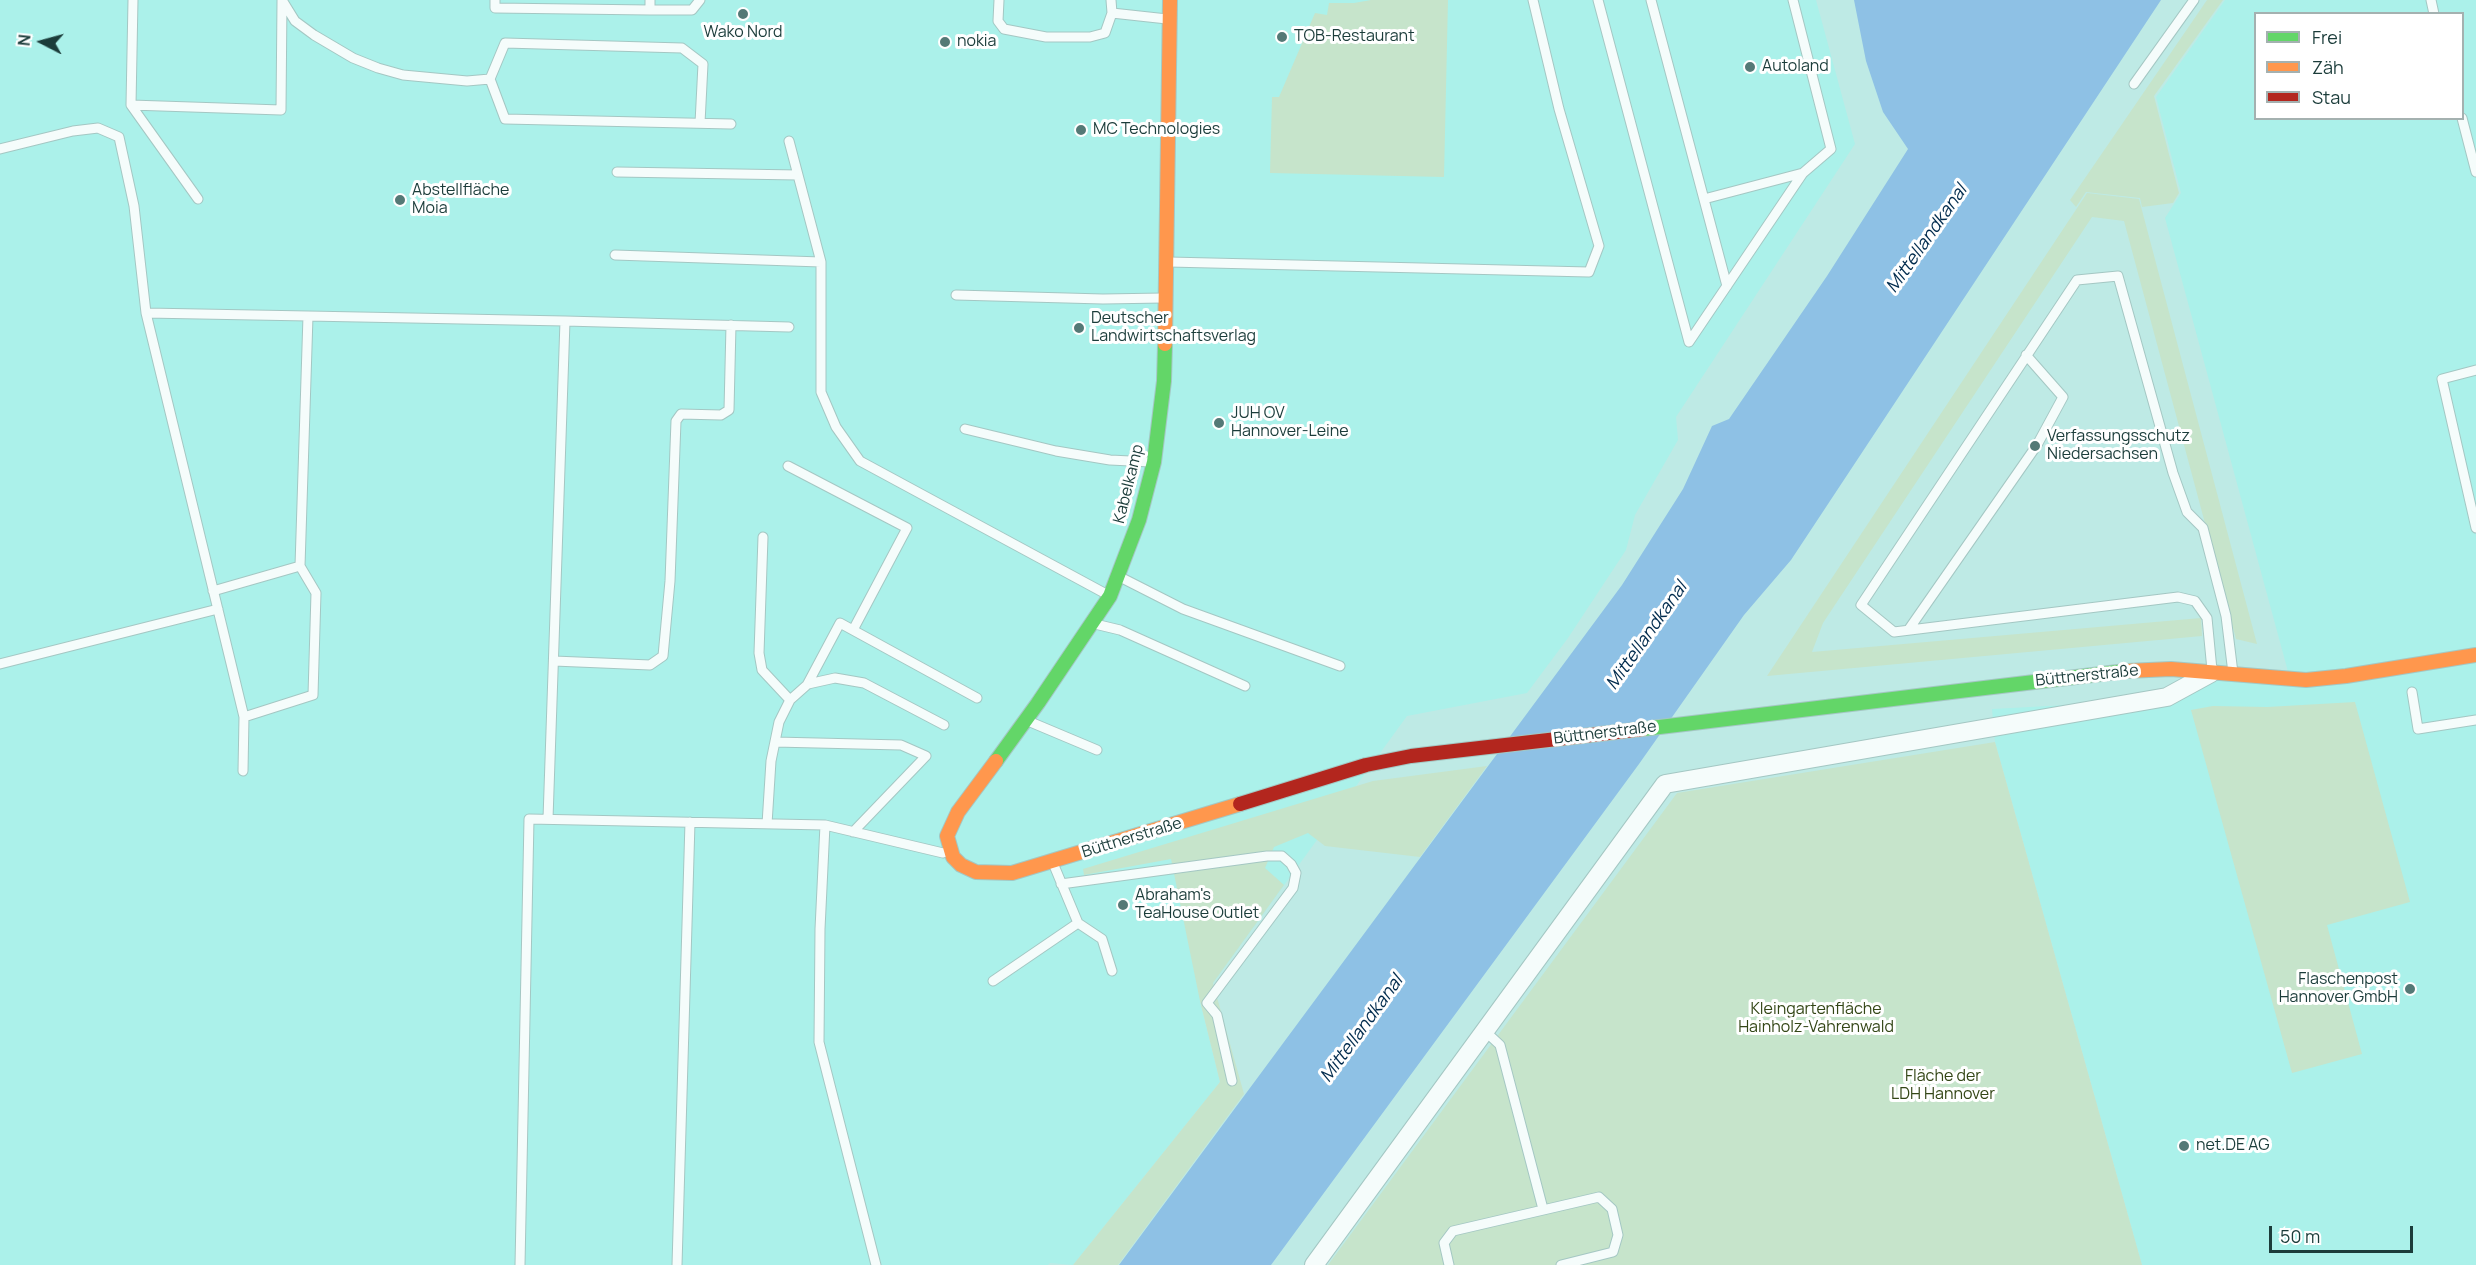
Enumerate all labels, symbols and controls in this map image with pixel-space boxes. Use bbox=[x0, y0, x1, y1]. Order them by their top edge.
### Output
marker: Wako Nord bbox=[736, 7, 750, 21]
north arrow bbox=[12, 12, 72, 72]
legend bbox=[2254, 12, 2464, 120]
place label: Wako Nord bbox=[703, 23, 783, 43]
text: Frei bbox=[2312, 25, 2342, 49]
place label: TOB-Restaurant bbox=[1294, 27, 1415, 47]
marker: TOB-Restaurant bbox=[1275, 30, 1289, 44]
place label: nokia bbox=[957, 32, 996, 52]
text: N bbox=[13, 33, 36, 47]
marker: nokia bbox=[938, 35, 952, 49]
text: Zäh bbox=[2312, 55, 2344, 79]
place label: Autoland bbox=[1762, 57, 1829, 77]
marker: Autoland bbox=[1743, 60, 1757, 74]
text: Stau bbox=[2312, 85, 2351, 109]
place label: MC Technologies bbox=[1093, 120, 1220, 140]
marker: MC Technologies bbox=[1074, 123, 1088, 137]
place label: Abstellfläche Moia bbox=[412, 181, 509, 219]
water label: Mittellandkanal bbox=[1882, 181, 1972, 297]
marker: Abstellfläche Moia bbox=[393, 193, 407, 207]
place label: Deutscher Landwirtschaftsverlag bbox=[1091, 309, 1256, 347]
marker: Deutscher Landwirtschaftsverlag bbox=[1072, 321, 1086, 335]
place label: JUH OV Hannover-Leine bbox=[1231, 404, 1349, 442]
marker: JUH OV Hannover-Leine bbox=[1212, 416, 1226, 430]
place label: Verfassungsschutz Niedersachsen bbox=[2047, 427, 2190, 465]
marker: Verfassungsschutz Niedersachsen bbox=[2028, 439, 2042, 453]
street label: Kabelkamp bbox=[1110, 442, 1148, 526]
water label: Mittellandkanal bbox=[1602, 578, 1692, 694]
street label: Büttnerstraße bbox=[2035, 661, 2139, 691]
street label: Büttnerstraße bbox=[1552, 717, 1658, 749]
street label: Büttnerstraße bbox=[1080, 814, 1184, 862]
place label: Abraham's TeaHouse Outlet bbox=[1135, 886, 1259, 924]
marker: Abraham's TeaHouse Outlet bbox=[1116, 898, 1130, 912]
place label: Flaschenpost Hannover GmbH bbox=[2279, 970, 2398, 1008]
water label: Mittellandkanal bbox=[1316, 971, 1408, 1087]
marker: Flaschenpost Hannover GmbH bbox=[2403, 982, 2417, 996]
park label: Kleingartenfläche Hainholz-Vahrenwald bbox=[1738, 1000, 1894, 1038]
park label: Fläche der LDH Hannover bbox=[1891, 1067, 1995, 1105]
place label: net.DE AG bbox=[2196, 1136, 2269, 1156]
marker: net.DE AG bbox=[2177, 1139, 2191, 1153]
scale bar bbox=[2272, 1214, 2416, 1252]
text: 50 m bbox=[2280, 1224, 2320, 1248]

